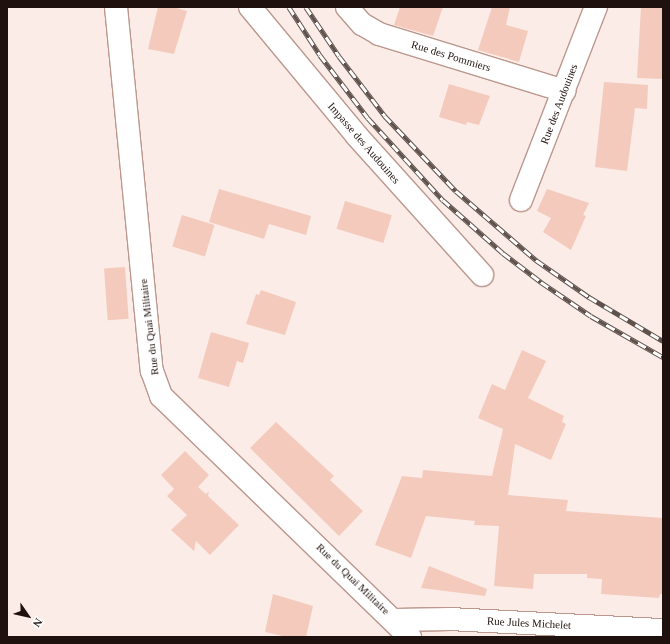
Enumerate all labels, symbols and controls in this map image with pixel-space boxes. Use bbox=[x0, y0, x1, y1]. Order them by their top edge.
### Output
street label: Rue des Pommiers bbox=[410, 38, 492, 74]
street label: Rue des Audouines bbox=[538, 62, 580, 146]
street label: Impasse des Audouines bbox=[325, 99, 403, 187]
street label: Rue du Quai Militaire bbox=[137, 278, 161, 376]
street label: Rue du Quai Militaire bbox=[314, 541, 392, 617]
north arrow bbox=[8, 596, 48, 636]
street label: Rue Jules Michelet bbox=[487, 614, 571, 632]
text: N bbox=[31, 616, 45, 629]

